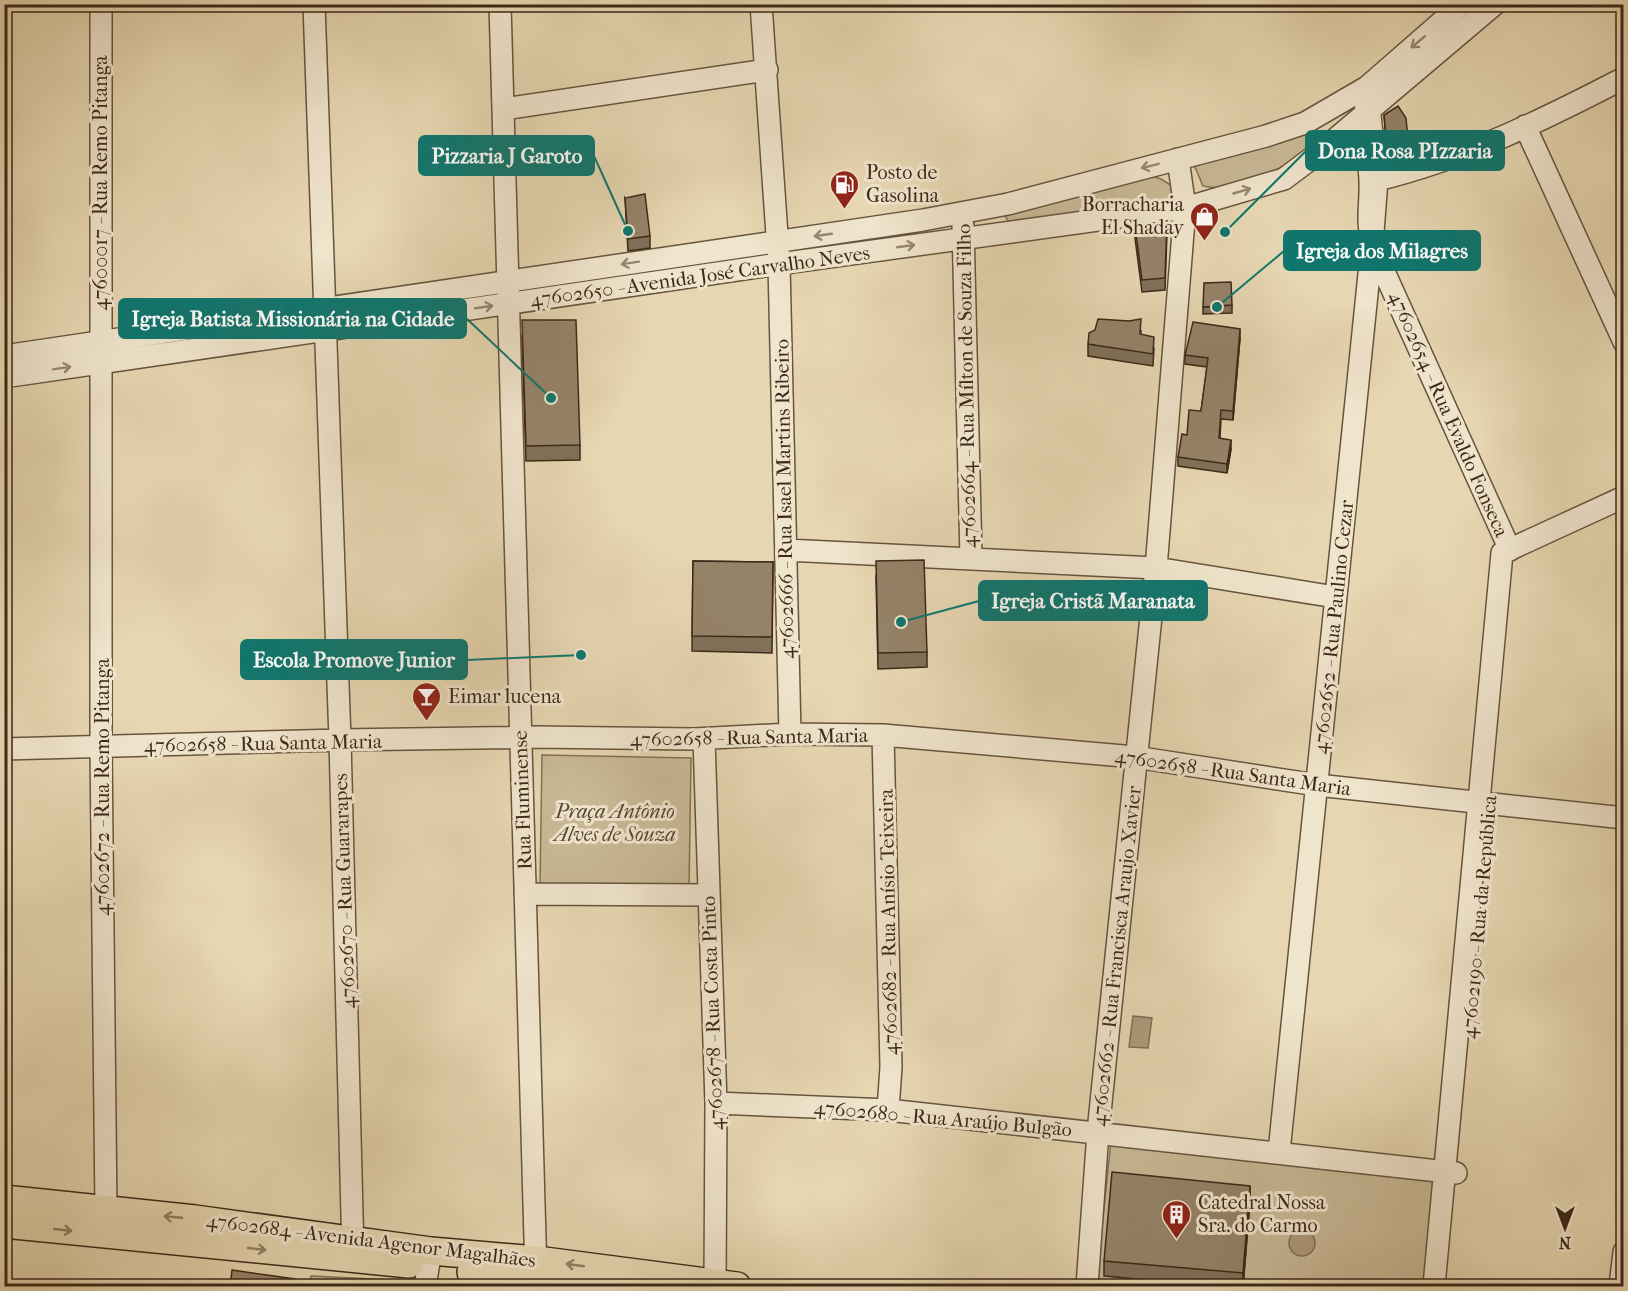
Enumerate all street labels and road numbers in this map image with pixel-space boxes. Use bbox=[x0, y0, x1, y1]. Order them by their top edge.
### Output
street label: 47600017 - Rua Remo Pitanga bbox=[89, 55, 112, 311]
street label: 47602664 - Rua Mílton de Souza Filho bbox=[952, 224, 981, 548]
street label: 47602650 - Avenida José Carvalho Neves bbox=[529, 241, 871, 312]
street label: 47602654 - Rua Evaldo Fonseca bbox=[1384, 288, 1514, 541]
street label: 47602666 - Rua Isael Martins Ribeiro bbox=[770, 339, 799, 659]
street label: 47602652 - Rua Paulino Cezar bbox=[1309, 498, 1358, 755]
street label: 47602672 - Rua Remo Pitanga bbox=[91, 658, 114, 916]
street label: 47602658 - Rua Santa Maria bbox=[630, 724, 869, 751]
street label: 47602658 - Rua Santa Maria bbox=[144, 730, 383, 757]
street label: Rua Fluminense bbox=[509, 730, 536, 870]
street label: 47602658 - Rua Santa Maria bbox=[1113, 745, 1353, 801]
street label: 47602670 - Rua Guararapes bbox=[329, 773, 360, 1009]
street label: 47602662 - Rua Francisca Araujo Xavier bbox=[1087, 784, 1146, 1128]
street label: 47602682 - Rua Anísio Teixeira bbox=[875, 788, 902, 1055]
street label: 47602190 - Rua da República bbox=[1457, 793, 1502, 1040]
street label: 47602678 - Rua Costa Pinto bbox=[697, 895, 728, 1131]
street label: 47602680 - Rua Araújo Bulgão bbox=[813, 1096, 1073, 1141]
street label: 47602684 - Avenida Agenor Magalhães bbox=[205, 1209, 537, 1272]

